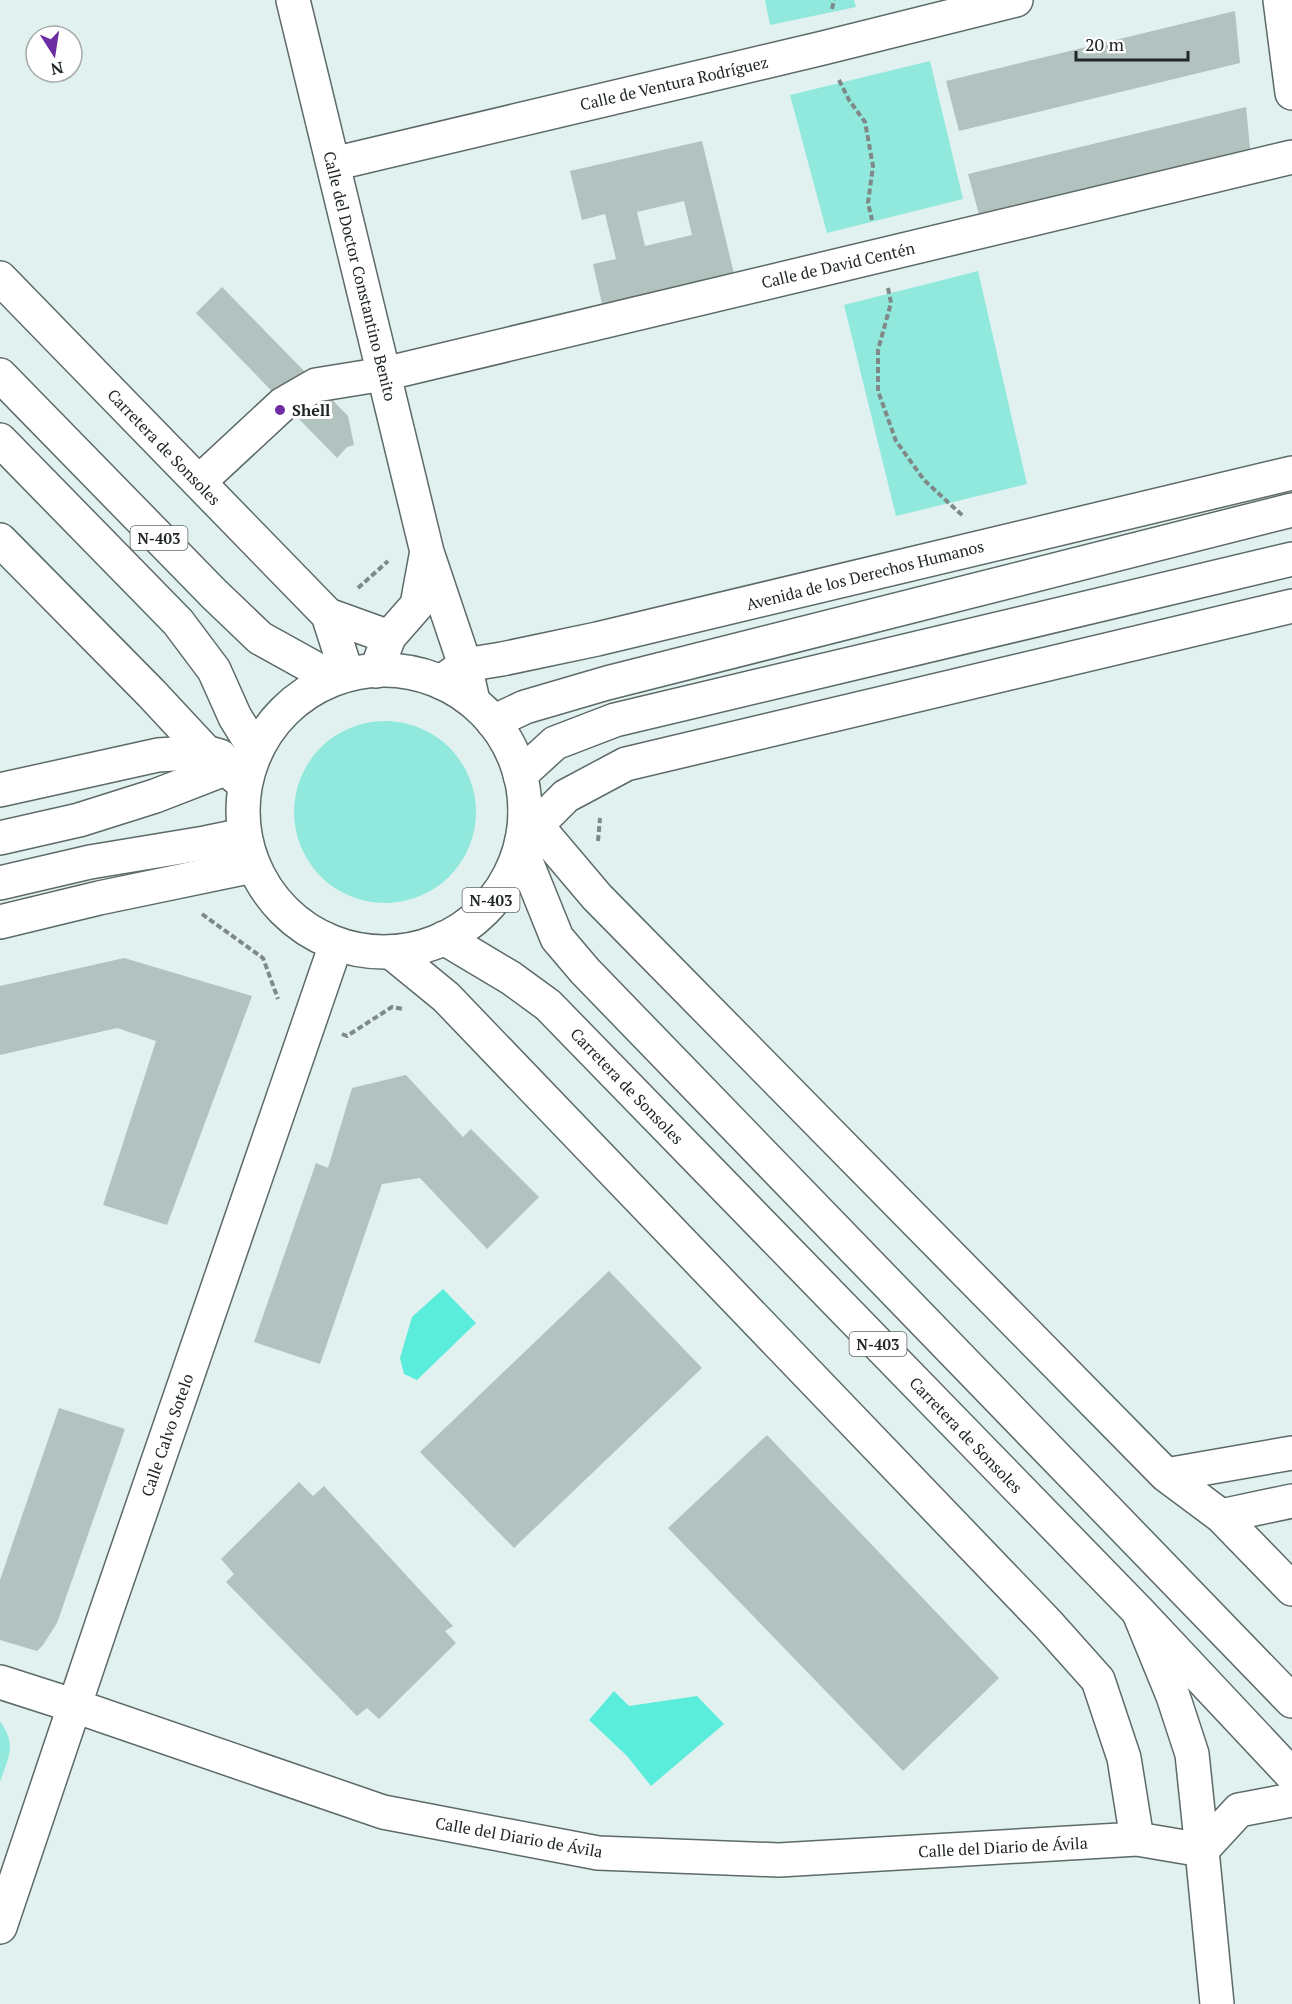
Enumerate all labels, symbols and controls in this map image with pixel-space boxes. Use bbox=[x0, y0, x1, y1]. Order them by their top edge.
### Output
north arrow bbox=[24, 24, 84, 84]
scale bar bbox=[1076, 24, 1188, 62]
text: 20 m bbox=[1085, 32, 1125, 56]
street label: Calle de Ventura Rodríguez bbox=[578, 51, 770, 115]
text: N bbox=[49, 57, 65, 81]
street label: Calle del Doctor Constantino Benito bbox=[318, 149, 402, 403]
street label: Calle de David Centén bbox=[759, 237, 917, 293]
street label: Carretera de Sonsoles bbox=[103, 384, 225, 510]
place label: Shell bbox=[292, 399, 330, 421]
marker: Shell bbox=[273, 403, 287, 417]
road number: N-403 bbox=[130, 526, 188, 550]
street label: Avenida de los Derechos Humanos bbox=[744, 535, 986, 615]
road number: N-403 bbox=[462, 888, 520, 912]
street label: Carretera de Sonsoles bbox=[566, 1023, 688, 1149]
road number: N-403 bbox=[850, 1332, 906, 1356]
street label: Calle Calvo Sotelo bbox=[136, 1370, 198, 1499]
street label: Carretera de Sonsoles bbox=[905, 1372, 1027, 1498]
street label: Calle del Diario de Ávila bbox=[434, 1811, 604, 1863]
street label: Calle del Diario de Ávila bbox=[918, 1832, 1088, 1862]

